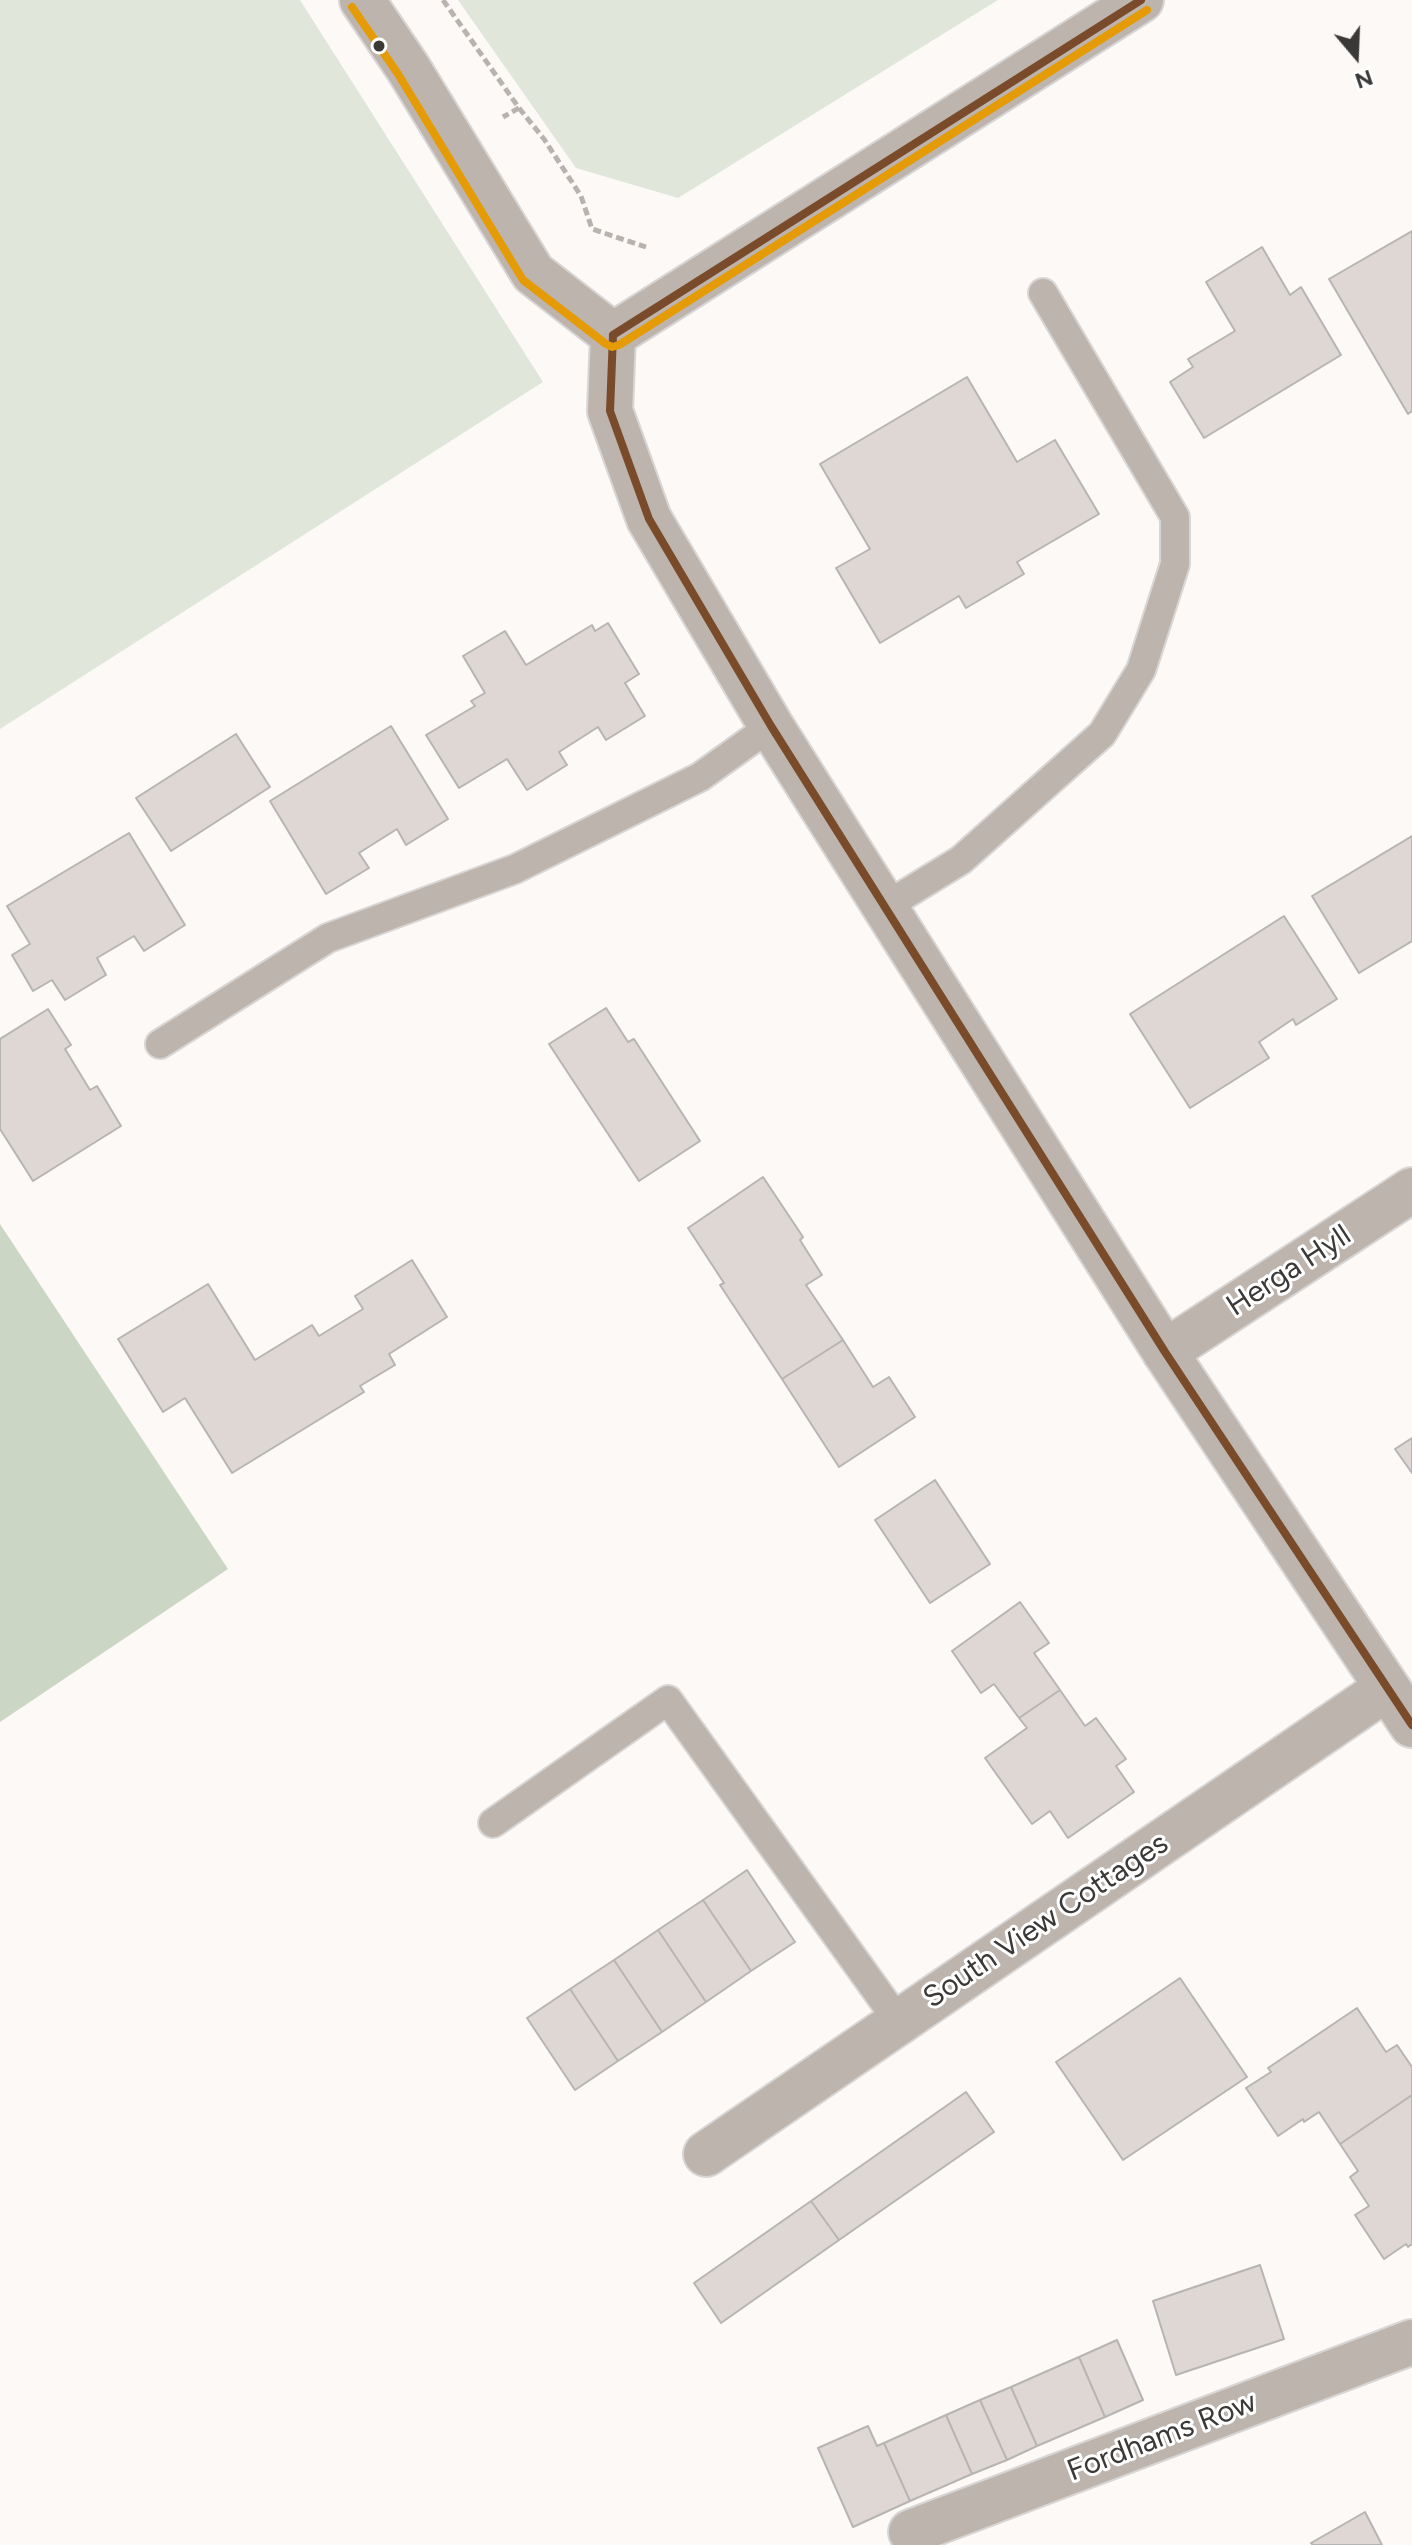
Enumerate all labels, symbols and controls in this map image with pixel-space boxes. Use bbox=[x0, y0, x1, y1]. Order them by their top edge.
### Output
north arrow bbox=[1316, 16, 1396, 96]
unlabelled marker bbox=[371, 38, 387, 54]
text: N bbox=[1352, 64, 1376, 95]
street label: Herga Hyll bbox=[1220, 1218, 1358, 1324]
street label: South View Cottages bbox=[917, 1826, 1175, 2016]
street label: Fordhams Row bbox=[1062, 2384, 1262, 2490]

